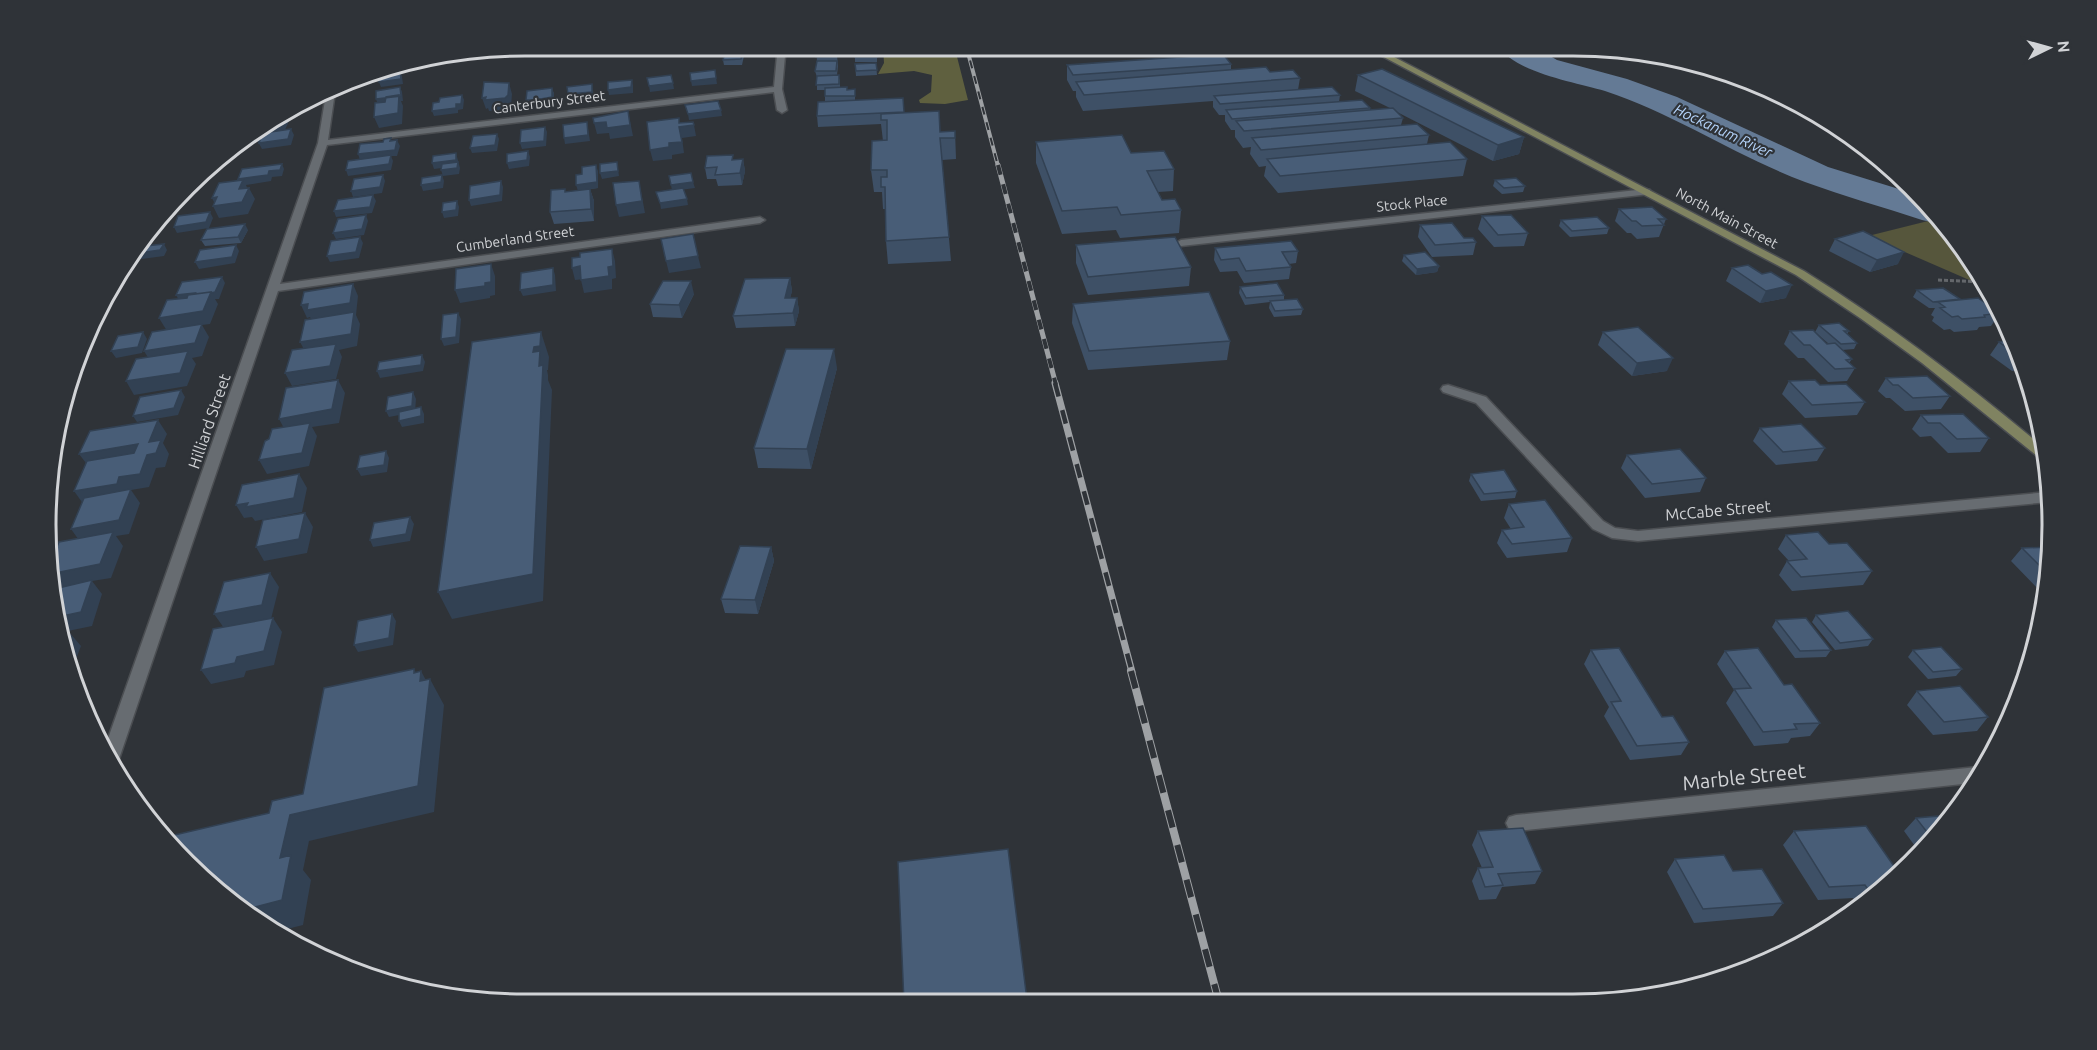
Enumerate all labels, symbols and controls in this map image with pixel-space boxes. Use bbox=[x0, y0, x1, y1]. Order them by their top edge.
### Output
north arrow bbox=[2019, 18, 2079, 78]
text: N bbox=[2054, 40, 2073, 53]
street label: Canterbury Street bbox=[492, 87, 607, 117]
water label: Hockanum River bbox=[1671, 100, 1776, 161]
street label: North Main Street bbox=[1673, 184, 1781, 252]
street label: Stock Place bbox=[1376, 191, 1448, 215]
street label: Cumberland Street bbox=[455, 223, 576, 255]
street label: Hilliard Street bbox=[184, 370, 234, 471]
street label: McCabe Street bbox=[1664, 496, 1772, 524]
street label: Marble Street bbox=[1681, 759, 1807, 794]

